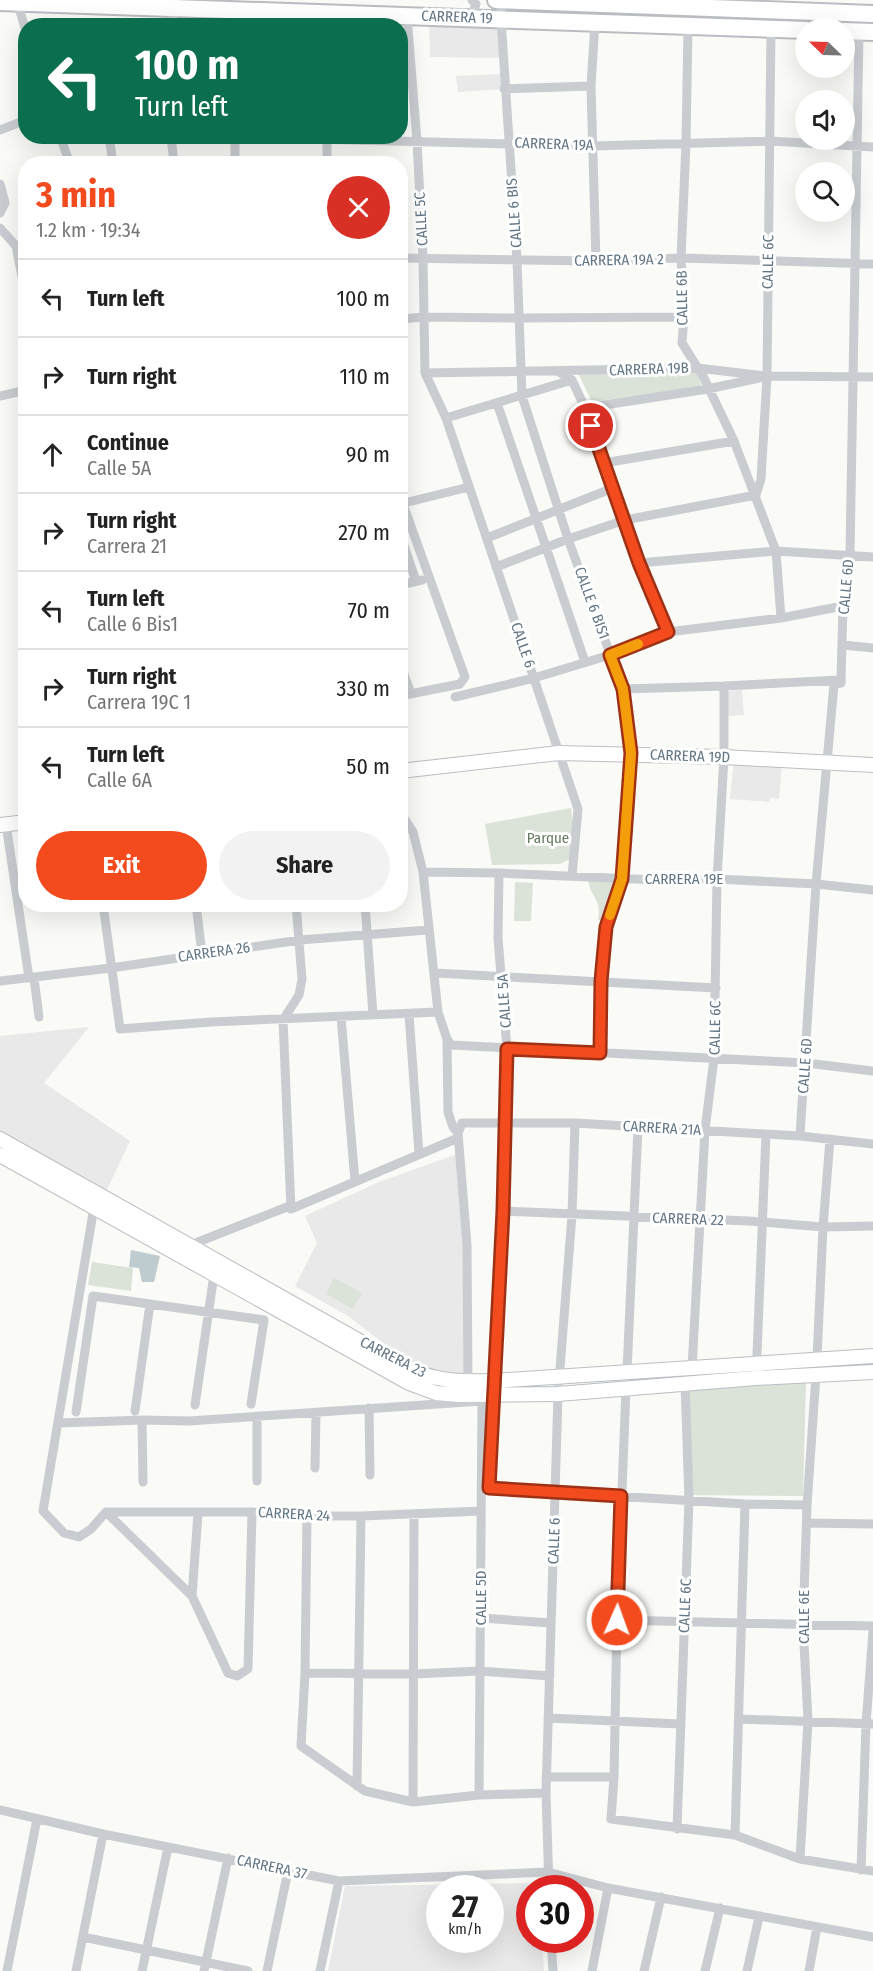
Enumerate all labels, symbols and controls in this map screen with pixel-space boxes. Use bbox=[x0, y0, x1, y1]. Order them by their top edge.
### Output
street label: CARRERA 19 bbox=[421, 7, 493, 27]
north arrow bbox=[795, 18, 855, 78]
map controls bbox=[795, 18, 855, 222]
text: 100 m bbox=[135, 40, 239, 90]
icon: left bbox=[36, 42, 114, 120]
button: sound bbox=[795, 90, 855, 150]
text: Turn left bbox=[135, 91, 228, 123]
street label: CARRERA 19A bbox=[514, 134, 594, 154]
button: search bbox=[795, 162, 855, 222]
text: 3 min bbox=[36, 173, 116, 217]
button: close bbox=[327, 176, 390, 239]
street label: CALLE 6 BIS bbox=[503, 178, 525, 248]
street label: CALLE 5C bbox=[411, 191, 431, 246]
text: 1.2 km · 19:34 bbox=[36, 218, 140, 242]
street label: CALLE 6C bbox=[759, 234, 777, 289]
street label: CARRERA 19A 2 bbox=[574, 250, 664, 270]
street label: CALLE 6B bbox=[673, 270, 691, 326]
icon: left bbox=[36, 282, 69, 315]
text: Turn left bbox=[87, 285, 165, 312]
text: 100 m bbox=[336, 285, 390, 312]
street label: CARRERA 19B bbox=[609, 359, 689, 379]
icon: right bbox=[36, 360, 69, 393]
text: Turn right bbox=[87, 363, 176, 390]
text: 110 m bbox=[340, 363, 390, 390]
pin bbox=[565, 400, 616, 451]
icon: arrive bbox=[574, 409, 607, 442]
text: Continue bbox=[87, 429, 169, 456]
icon: ahead bbox=[36, 438, 69, 471]
text: 90 m bbox=[346, 441, 390, 468]
text: Calle 5A bbox=[87, 456, 151, 480]
text: Turn right bbox=[87, 507, 176, 534]
icon: right bbox=[36, 516, 69, 549]
text: 270 m bbox=[338, 519, 390, 546]
text: Carrera 21 bbox=[87, 534, 167, 558]
street label: CALLE 6D bbox=[835, 559, 857, 615]
street label: CALLE 6 BIS1 bbox=[571, 565, 613, 641]
text: Turn left bbox=[87, 585, 165, 612]
icon: left bbox=[36, 594, 69, 627]
text: 70 m bbox=[348, 597, 390, 624]
text: Calle 6 Bis1 bbox=[87, 612, 178, 636]
street label: CALLE 6 bbox=[507, 620, 539, 670]
text: Turn right bbox=[87, 663, 176, 690]
icon: right bbox=[36, 672, 69, 705]
text: 330 m bbox=[337, 675, 390, 702]
text: Carrera 19C 1 bbox=[87, 690, 191, 714]
text: Turn left bbox=[87, 741, 165, 768]
street label: CARRERA 19D bbox=[650, 746, 730, 766]
icon: left bbox=[36, 750, 69, 783]
text: 50 m bbox=[346, 753, 390, 780]
text: Calle 6A bbox=[87, 768, 152, 792]
park label: Parque bbox=[527, 829, 569, 847]
button: Exit bbox=[36, 831, 207, 900]
button: Share bbox=[219, 831, 390, 900]
street label: CARRERA 19E bbox=[645, 870, 723, 888]
street label: CARRERA 26 bbox=[177, 938, 251, 966]
street label: CALLE 5A bbox=[493, 973, 515, 1029]
street label: CALLE 6C bbox=[706, 1000, 724, 1055]
street label: CALLE 6D bbox=[794, 1038, 816, 1094]
street label: CARRERA 21A bbox=[622, 1117, 702, 1139]
street label: CARRERA 22 bbox=[652, 1209, 725, 1229]
street label: CARRERA 23 bbox=[357, 1333, 429, 1381]
street label: CARRERA 24 bbox=[258, 1503, 330, 1525]
street label: CALLE 6 bbox=[544, 1517, 564, 1565]
street label: CALLE 5D bbox=[472, 1571, 490, 1625]
street label: CALLE 6C bbox=[675, 1578, 695, 1634]
position arrow bbox=[585, 1588, 649, 1652]
street label: CALLE 6E bbox=[795, 1590, 813, 1644]
street label: CARRERA 37 bbox=[235, 1851, 309, 1883]
speed limit sign: 30 bbox=[516, 1875, 594, 1953]
text: 27 bbox=[452, 1889, 478, 1925]
text: km/h bbox=[448, 1920, 482, 1938]

